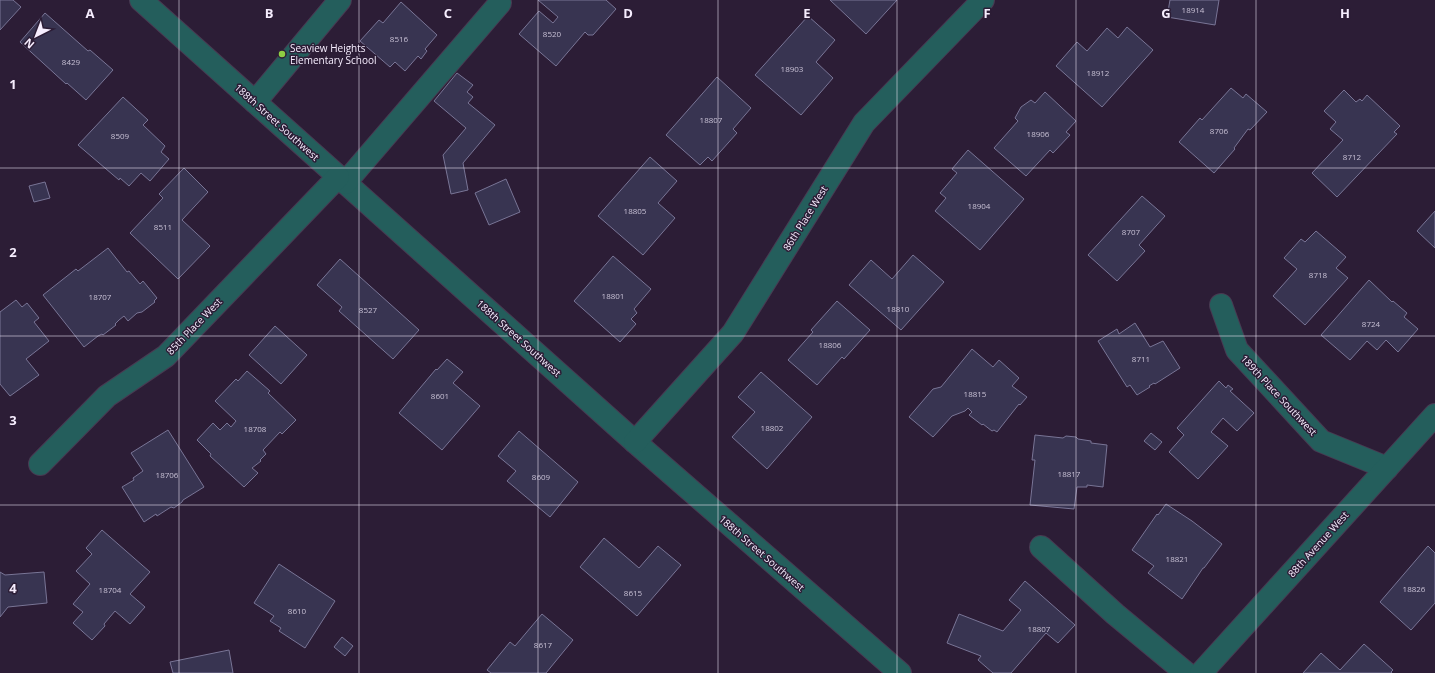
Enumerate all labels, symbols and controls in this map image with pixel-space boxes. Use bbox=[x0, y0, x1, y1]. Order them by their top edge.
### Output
text: A bbox=[86, 4, 95, 22]
text: B bbox=[265, 4, 274, 22]
text: C bbox=[444, 4, 452, 22]
text: D bbox=[623, 4, 633, 22]
text: E bbox=[803, 4, 811, 22]
text: F bbox=[983, 4, 991, 22]
text: G bbox=[1161, 4, 1171, 22]
house number: 18914 bbox=[1182, 4, 1205, 15]
text: H bbox=[1340, 4, 1350, 22]
north arrow bbox=[16, 16, 56, 56]
house number: 8520 bbox=[543, 28, 562, 39]
house number: 8516 bbox=[390, 33, 409, 44]
text: N bbox=[21, 35, 37, 52]
place label: Seaview Heights Elementary School bbox=[290, 41, 376, 67]
marker: Seaview Heights Elementary School bbox=[277, 49, 287, 59]
house number: 8429 bbox=[62, 56, 81, 67]
house number: 18903 bbox=[781, 63, 804, 74]
house number: 18912 bbox=[1087, 67, 1110, 78]
text: 1 bbox=[9, 75, 17, 93]
street label: 188th Street Southwest bbox=[232, 80, 323, 164]
house number: 18807 bbox=[700, 114, 723, 125]
house number: 8706 bbox=[1210, 125, 1229, 136]
house number: 18906 bbox=[1027, 128, 1050, 139]
house number: 8509 bbox=[111, 130, 130, 141]
house number: 8712 bbox=[1343, 151, 1362, 162]
street label: 86th Place West bbox=[779, 183, 831, 253]
house number: 18904 bbox=[968, 200, 991, 211]
house number: 18805 bbox=[624, 205, 647, 216]
house number: 8511 bbox=[154, 221, 172, 232]
house number: 8707 bbox=[1122, 226, 1141, 237]
text: 2 bbox=[9, 243, 17, 261]
house number: 8718 bbox=[1309, 269, 1328, 280]
house number: 18801 bbox=[602, 290, 624, 301]
house number: 18707 bbox=[89, 291, 112, 302]
street label: 85th Place West bbox=[163, 294, 225, 357]
street label: 188th Street Southwest bbox=[474, 296, 565, 380]
house number: 18810 bbox=[887, 303, 910, 314]
house number: 8527 bbox=[359, 304, 378, 315]
house number: 8724 bbox=[1362, 318, 1381, 329]
house number: 18806 bbox=[819, 339, 842, 350]
street label: 189th Place Southwest bbox=[1238, 352, 1320, 439]
house number: 8711 bbox=[1132, 353, 1150, 364]
house number: 18815 bbox=[964, 388, 987, 399]
house number: 8601 bbox=[431, 390, 449, 401]
text: 3 bbox=[9, 411, 17, 429]
house number: 18802 bbox=[761, 422, 784, 433]
house number: 18708 bbox=[244, 423, 267, 434]
house number: 18817 bbox=[1058, 468, 1081, 479]
house number: 18706 bbox=[156, 469, 179, 480]
house number: 8609 bbox=[532, 471, 551, 482]
street label: 88th Avenue West bbox=[1285, 508, 1352, 580]
street label: 188th Street Southwest bbox=[716, 512, 808, 594]
house number: 18821 bbox=[1166, 553, 1188, 564]
text: 4 bbox=[9, 579, 17, 597]
house number: 18826 bbox=[1403, 583, 1426, 594]
house number: 18704 bbox=[99, 584, 122, 595]
house number: 8615 bbox=[624, 587, 643, 598]
house number: 8610 bbox=[288, 605, 307, 616]
house number: 18807 bbox=[1028, 623, 1051, 634]
house number: 8617 bbox=[534, 639, 553, 650]

